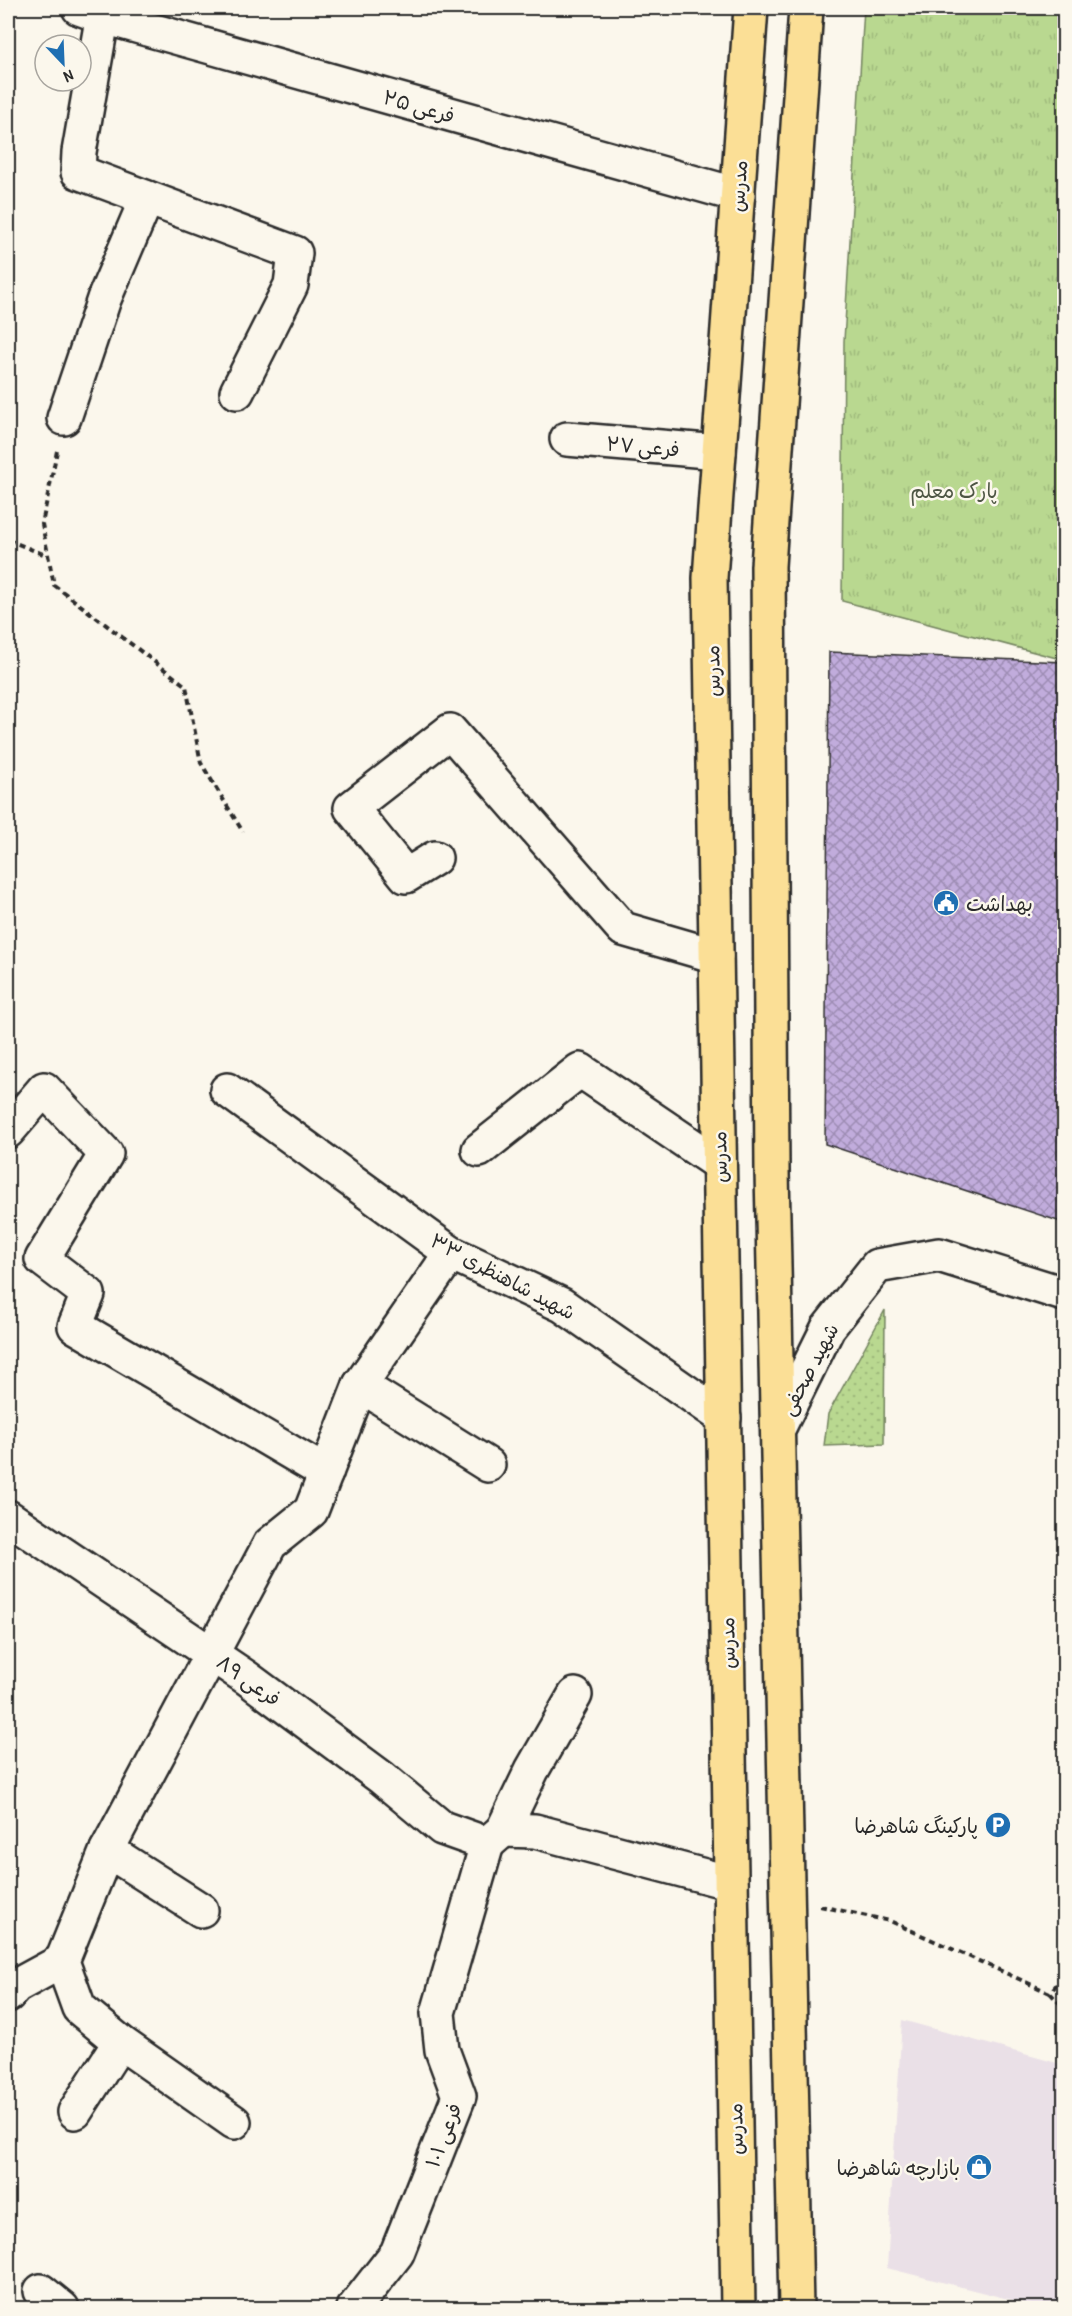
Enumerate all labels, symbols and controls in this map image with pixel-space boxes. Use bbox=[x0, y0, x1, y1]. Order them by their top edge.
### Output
north arrow bbox=[33, 33, 93, 93]
text: N bbox=[60, 65, 77, 89]
street label: فرعی ۲۵ bbox=[380, 83, 458, 129]
street label: مدرس bbox=[723, 159, 753, 213]
street label: فرعی ۲۷ bbox=[605, 429, 681, 463]
park label: پارک معلم bbox=[910, 477, 998, 506]
street label: مدرس bbox=[698, 645, 726, 697]
public building icon: بهداشت bbox=[931, 888, 961, 918]
place label: بهداشت bbox=[966, 890, 1033, 917]
street label: مدرس bbox=[705, 1131, 733, 1183]
street label: ۳۳ شهید شاهنظری bbox=[426, 1226, 580, 1326]
street label: شهید صحفی bbox=[773, 1318, 845, 1420]
street label: مدرس bbox=[713, 1617, 741, 1669]
street label: فرعی ۸۹ bbox=[212, 1648, 286, 1712]
parking icon: پارکینگ شاهرضا bbox=[983, 1810, 1013, 1840]
place label: پارکینگ شاهرضا bbox=[854, 1812, 978, 1839]
street label: فرعی ۱۰۱ bbox=[418, 2099, 468, 2171]
street label: مدرس bbox=[721, 2103, 749, 2155]
shop icon: بازارچه شاهرضا bbox=[964, 2152, 994, 2182]
place label: بازارچه شاهرضا bbox=[837, 2154, 960, 2181]

